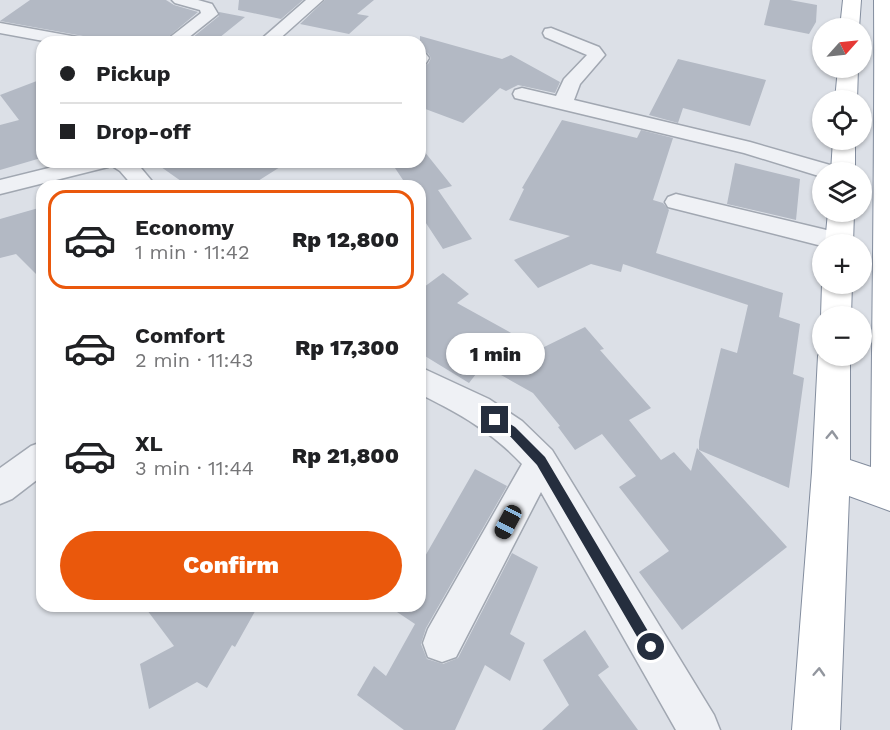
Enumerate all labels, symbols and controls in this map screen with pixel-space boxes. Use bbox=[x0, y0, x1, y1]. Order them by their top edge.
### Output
north arrow bbox=[812, 18, 872, 78]
map controls bbox=[812, 18, 872, 366]
text: Pickup bbox=[96, 61, 171, 86]
button: locate bbox=[812, 90, 872, 150]
text: Drop-off bbox=[96, 119, 191, 144]
button: layers bbox=[812, 162, 872, 222]
icon: car bbox=[63, 213, 117, 267]
text: Economy bbox=[135, 215, 234, 240]
text: Rp 12,800 bbox=[292, 227, 399, 252]
button: + bbox=[812, 234, 872, 294]
text: 1 min · 11:42 bbox=[135, 240, 250, 264]
button: − bbox=[812, 306, 872, 366]
icon: car bbox=[63, 321, 117, 375]
text: Comfort bbox=[135, 323, 225, 348]
callout: 1 min bbox=[446, 333, 544, 375]
text: Rp 17,300 bbox=[295, 335, 399, 360]
text: 1 min bbox=[470, 342, 521, 366]
text: 2 min · 11:43 bbox=[135, 348, 253, 372]
route end bbox=[481, 406, 508, 433]
icon: car bbox=[63, 429, 117, 483]
one-way arrow bbox=[825, 430, 838, 439]
text: XL bbox=[135, 431, 163, 456]
text: Rp 21,800 bbox=[292, 443, 399, 468]
text: 3 min · 11:44 bbox=[135, 456, 254, 480]
car bbox=[492, 502, 524, 542]
button: Confirm bbox=[60, 531, 402, 600]
route start bbox=[637, 633, 664, 660]
one-way arrow bbox=[813, 667, 826, 676]

